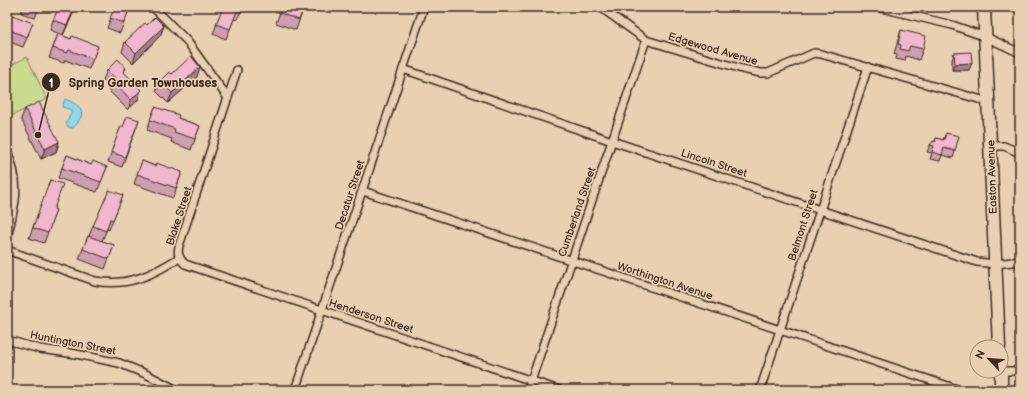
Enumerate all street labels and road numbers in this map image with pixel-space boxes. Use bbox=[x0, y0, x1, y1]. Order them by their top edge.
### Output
street label: Edgewood Avenue bbox=[667, 30, 760, 68]
street label: Easton Avenue bbox=[984, 139, 1000, 214]
street label: Lincoln Street bbox=[679, 146, 749, 180]
street label: Decatur Street bbox=[333, 158, 368, 232]
street label: Cumberland Street bbox=[556, 165, 599, 259]
street label: Blake Street bbox=[163, 184, 195, 247]
street label: Belmont Street bbox=[785, 187, 821, 262]
street label: Worthington Avenue bbox=[616, 259, 715, 303]
street label: Henderson Street bbox=[327, 296, 416, 336]
street label: Huntington Street bbox=[29, 328, 118, 358]

